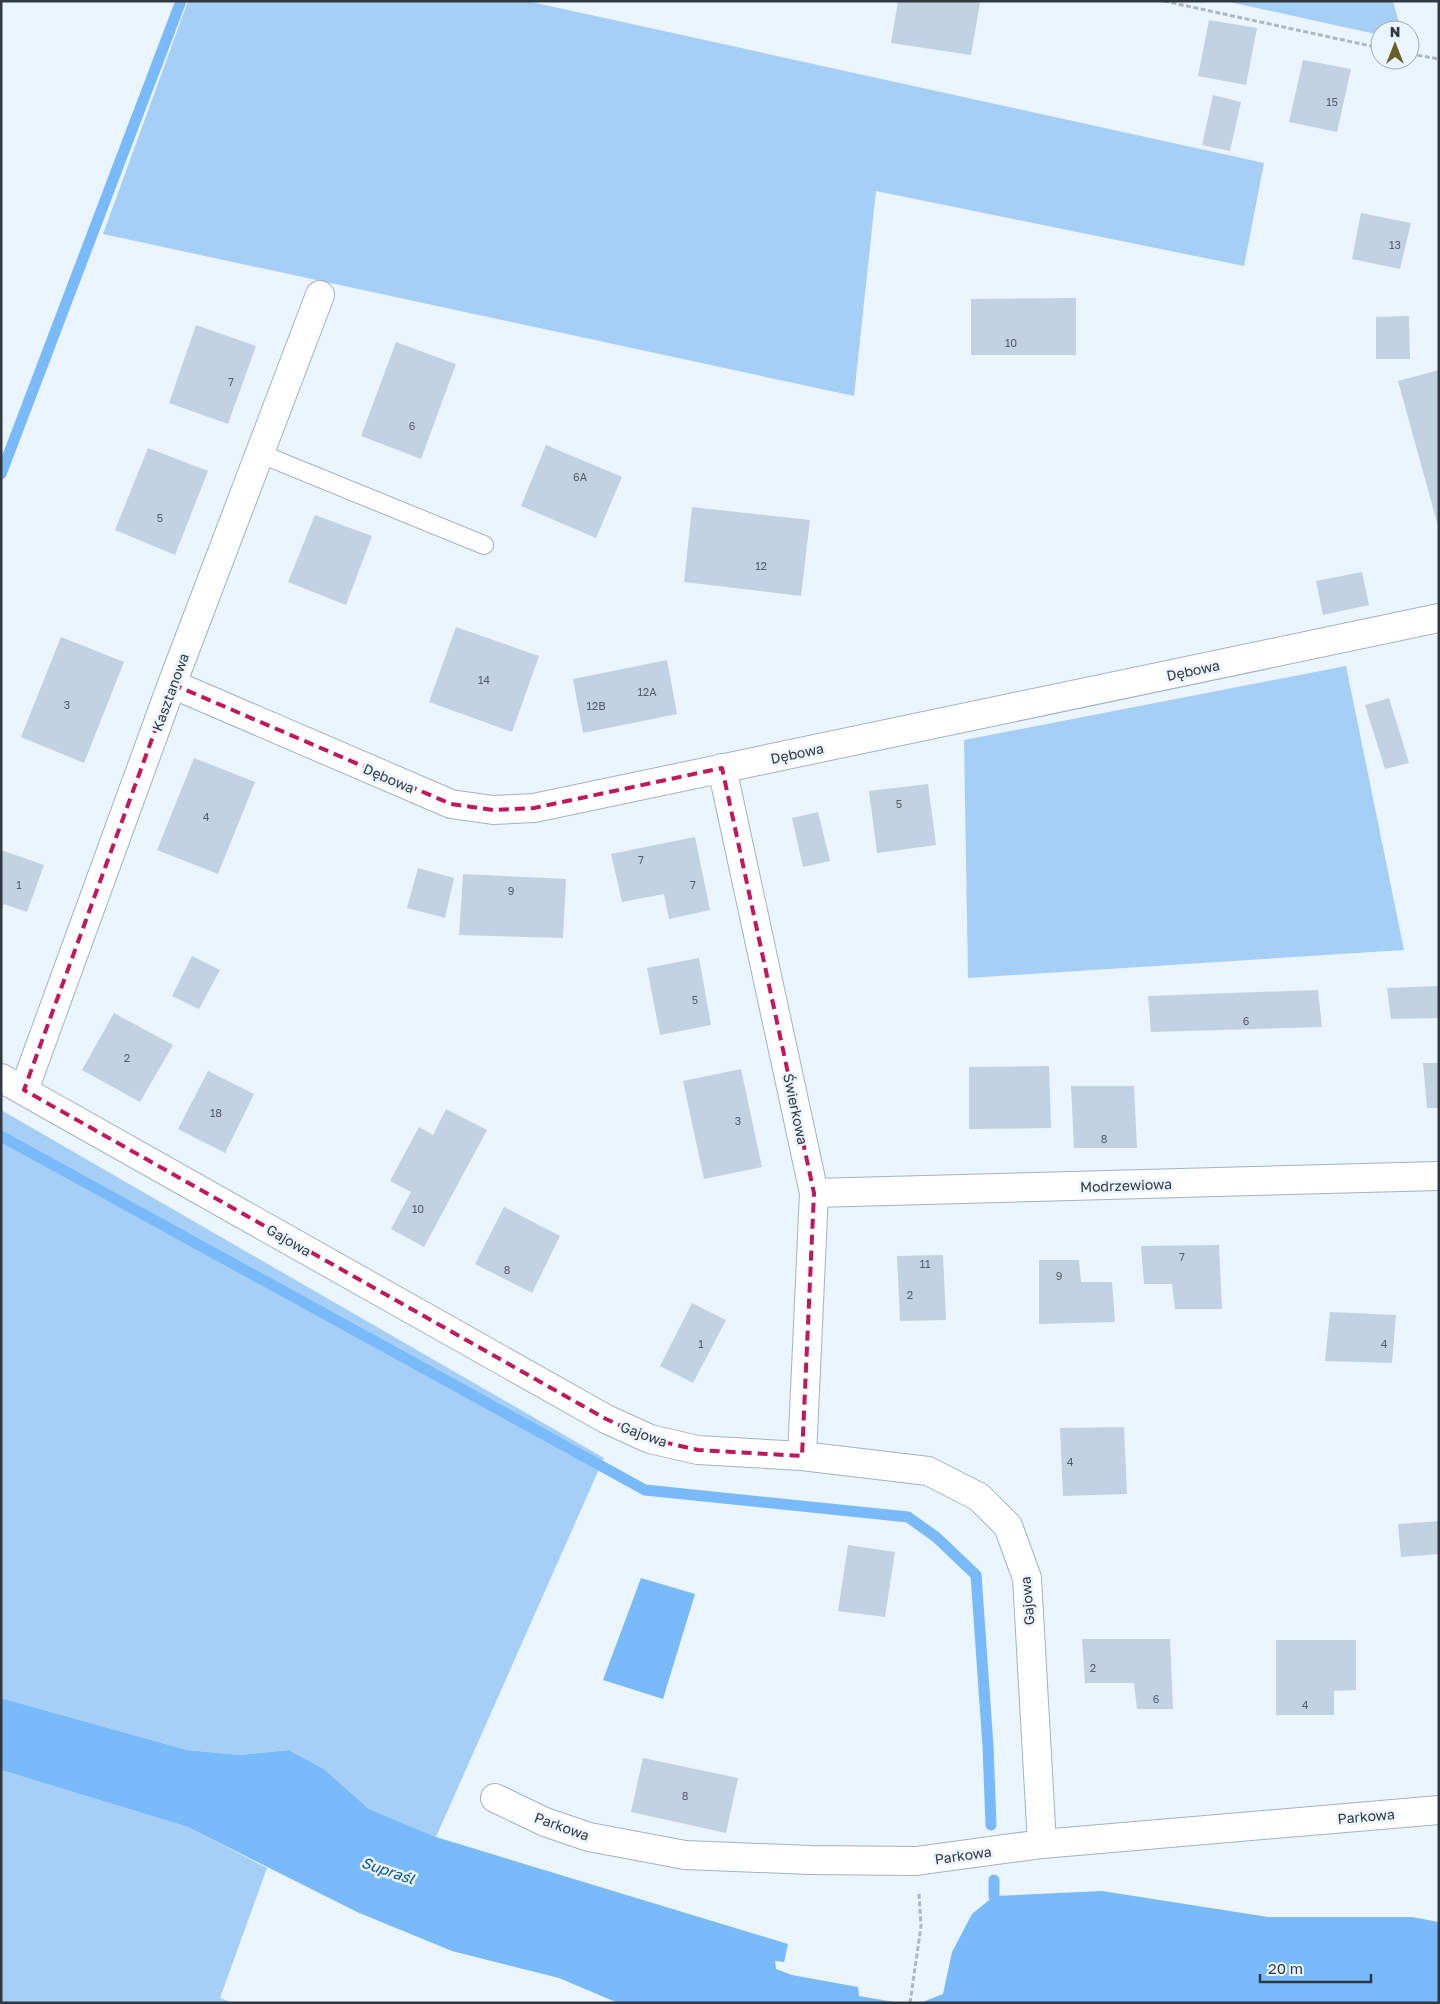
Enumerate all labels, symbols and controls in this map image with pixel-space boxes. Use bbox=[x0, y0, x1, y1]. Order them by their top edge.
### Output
north arrow bbox=[1370, 20, 1420, 70]
text: N bbox=[1390, 23, 1400, 40]
house number: 15 bbox=[1326, 95, 1338, 108]
house number: 13 bbox=[1389, 238, 1401, 251]
house number: 10 bbox=[1005, 336, 1017, 349]
house number: 7 bbox=[228, 375, 234, 388]
house number: 6 bbox=[409, 419, 416, 432]
house number: 6A bbox=[573, 470, 588, 483]
house number: 5 bbox=[157, 511, 163, 524]
house number: 12 bbox=[755, 559, 767, 572]
street label: Kasztanowa bbox=[148, 651, 192, 733]
street label: Dębowa bbox=[1165, 656, 1221, 684]
house number: 14 bbox=[478, 673, 490, 686]
house number: 12A bbox=[637, 685, 657, 698]
house number: 3 bbox=[64, 698, 70, 711]
house number: 12B bbox=[586, 699, 606, 712]
street label: Dębowa bbox=[769, 739, 825, 767]
street label: Dębowa bbox=[361, 760, 417, 796]
house number: 5 bbox=[896, 797, 902, 810]
house number: 4 bbox=[203, 810, 210, 823]
house number: 7 bbox=[638, 853, 644, 866]
house number: 1 bbox=[16, 878, 22, 891]
house number: 7 bbox=[690, 878, 696, 891]
house number: 9 bbox=[508, 884, 514, 897]
house number: 5 bbox=[692, 993, 698, 1006]
house number: 6 bbox=[1243, 1014, 1250, 1027]
house number: 2 bbox=[124, 1051, 130, 1064]
street label: Świerkowa bbox=[780, 1072, 812, 1146]
house number: 18 bbox=[210, 1106, 222, 1119]
house number: 3 bbox=[735, 1114, 741, 1127]
house number: 8 bbox=[1101, 1132, 1108, 1145]
street label: Modrzewiowa bbox=[1080, 1175, 1172, 1195]
house number: 10 bbox=[412, 1202, 424, 1215]
street label: Gajowa bbox=[264, 1220, 314, 1260]
house number: 7 bbox=[1179, 1250, 1185, 1263]
house number: 11 bbox=[920, 1257, 930, 1270]
house number: 8 bbox=[504, 1263, 511, 1276]
house number: 9 bbox=[1056, 1269, 1062, 1282]
house number: 2 bbox=[907, 1288, 913, 1301]
house number: 1 bbox=[698, 1337, 704, 1350]
house number: 4 bbox=[1381, 1337, 1388, 1350]
street label: Gajowa bbox=[618, 1418, 670, 1450]
house number: 4 bbox=[1067, 1455, 1074, 1468]
street label: Gajowa bbox=[1016, 1576, 1038, 1626]
house number: 2 bbox=[1090, 1661, 1096, 1674]
house number: 6 bbox=[1153, 1692, 1160, 1705]
house number: 4 bbox=[1302, 1698, 1309, 1711]
house number: 8 bbox=[682, 1789, 689, 1802]
street label: Parkowa bbox=[1337, 1805, 1395, 1827]
street label: Parkowa bbox=[532, 1808, 592, 1844]
street label: Parkowa bbox=[933, 1843, 993, 1867]
water label: Supraśl bbox=[359, 1853, 418, 1888]
scale bar bbox=[1260, 1952, 1371, 1984]
text: 20 m bbox=[1268, 1959, 1303, 1977]

